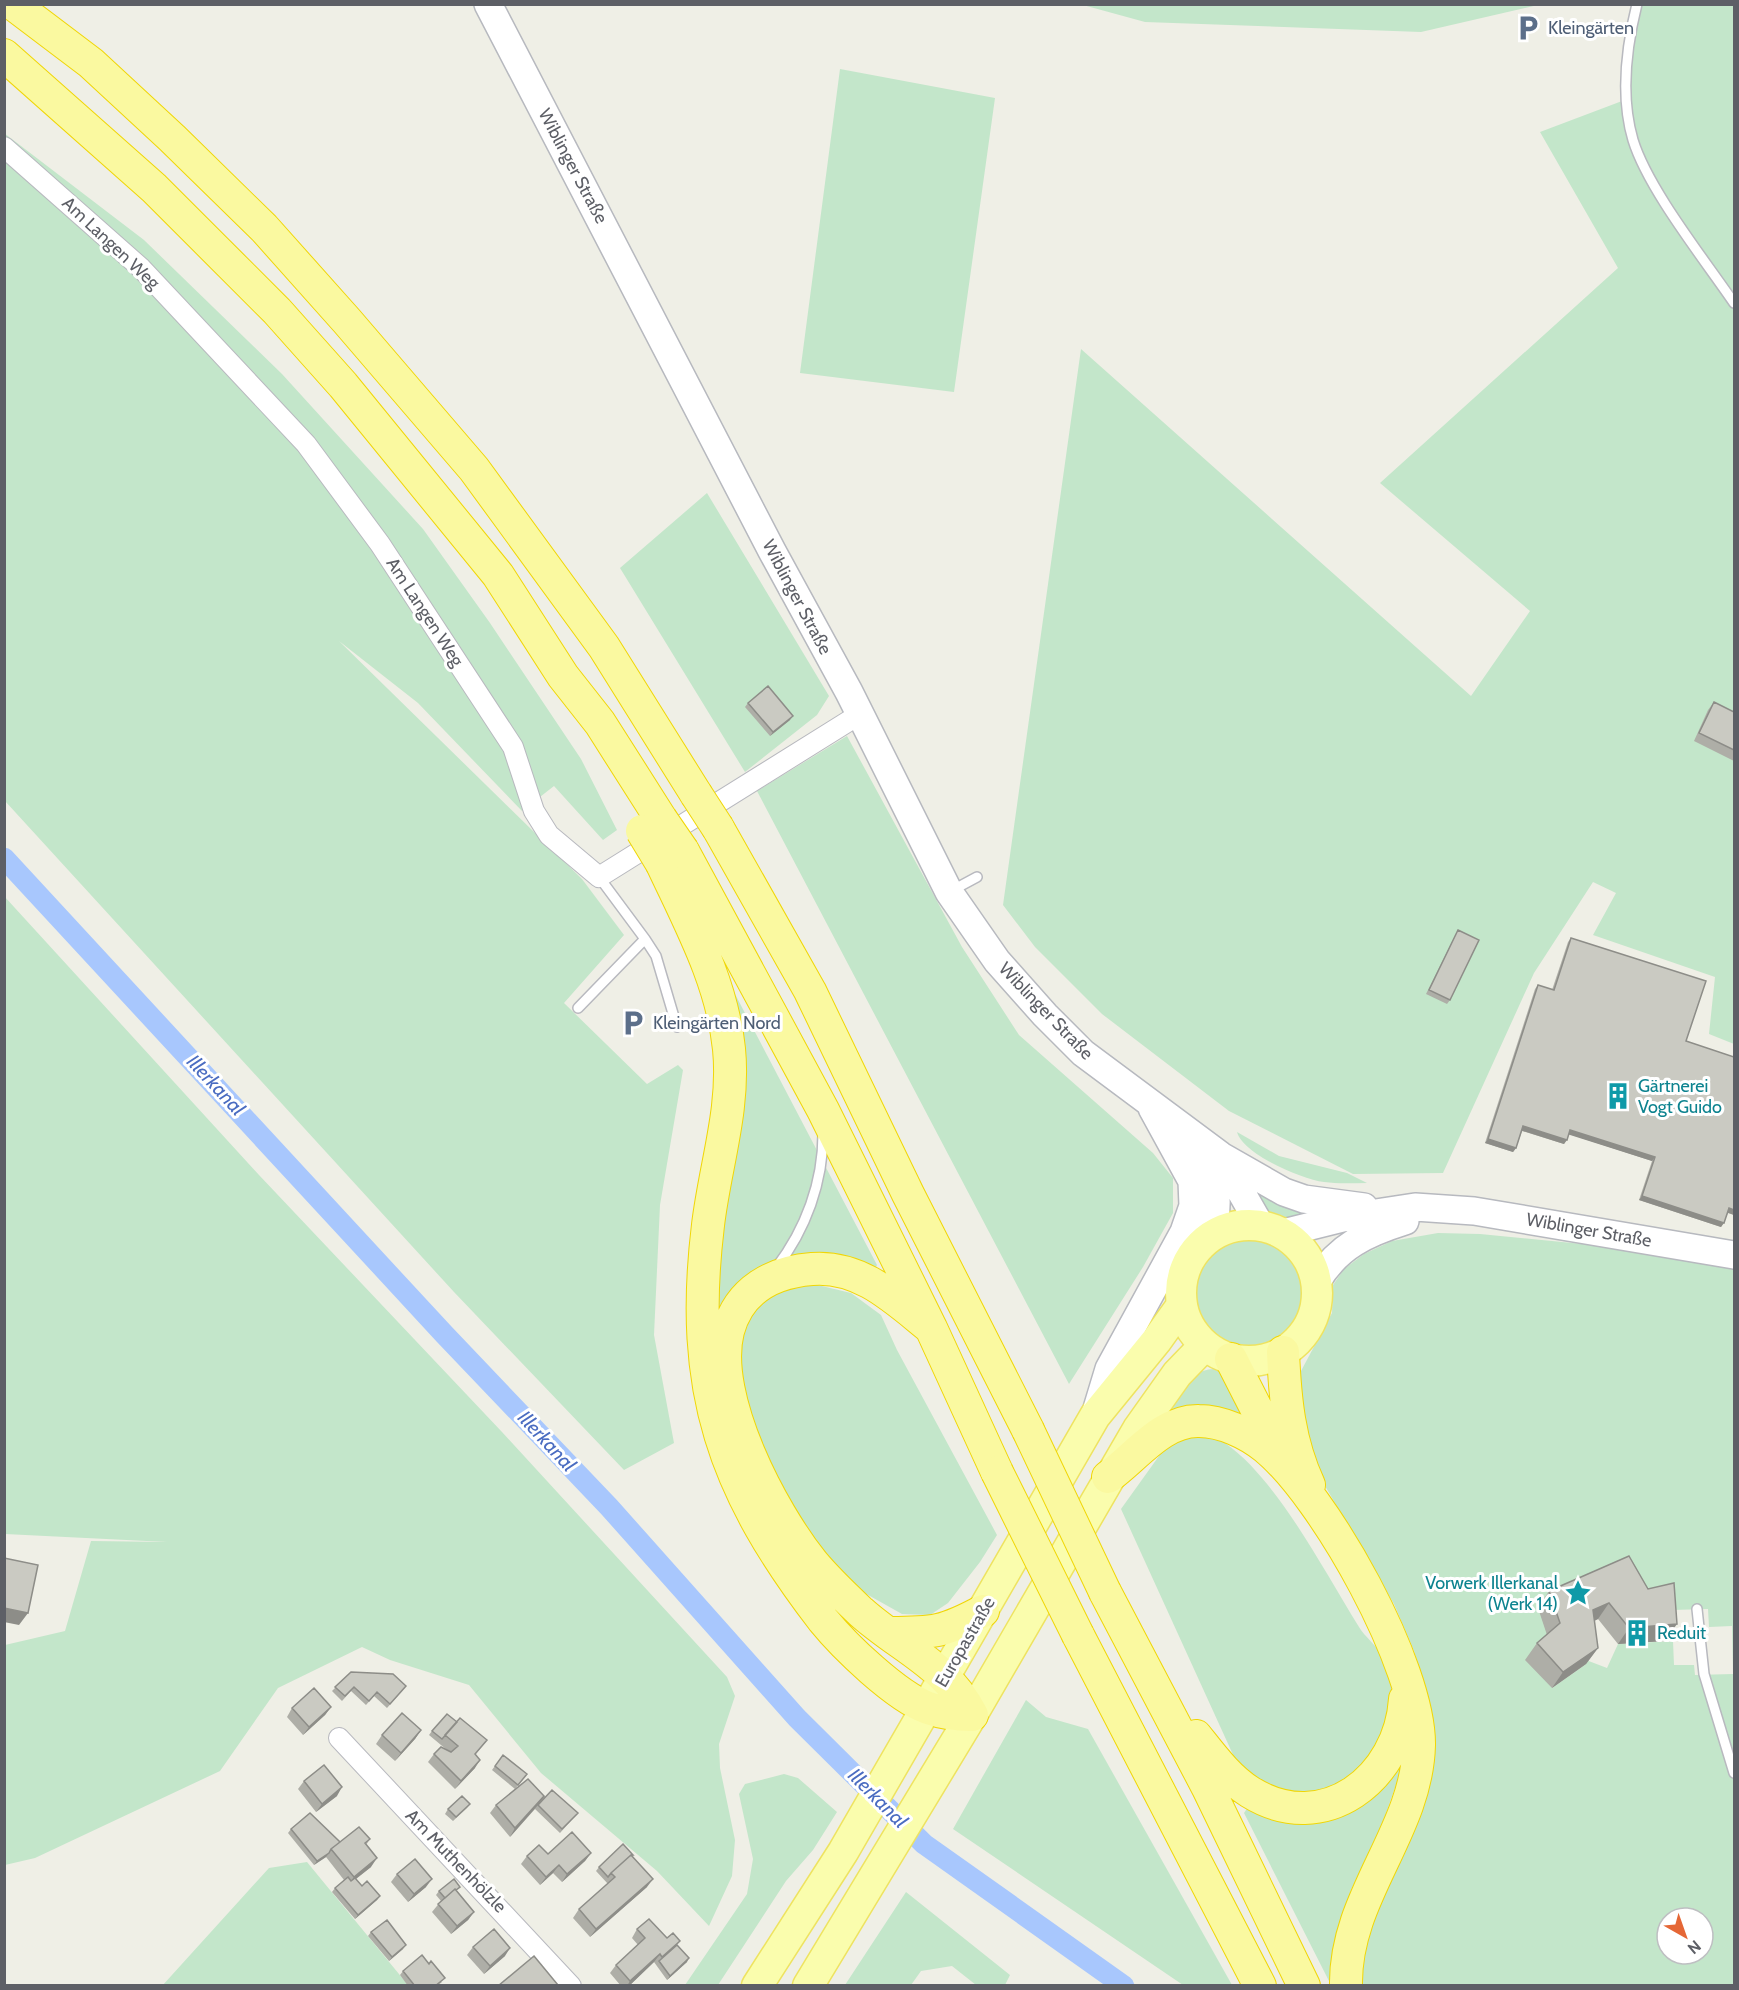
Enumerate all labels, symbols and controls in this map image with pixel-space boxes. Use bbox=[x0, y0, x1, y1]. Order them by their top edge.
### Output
parking icon: Kleingärten bbox=[1513, 13, 1543, 43]
place label: Kleingärten bbox=[1548, 17, 1634, 39]
street label: Wiblinger Straße bbox=[534, 105, 612, 227]
street label: Am Langen Weg bbox=[58, 192, 165, 295]
street label: Wiblinger Straße bbox=[758, 536, 836, 658]
street label: Am Langen Weg bbox=[382, 553, 469, 671]
street label: Wiblinger Straße bbox=[994, 958, 1098, 1064]
parking icon: Kleingärten Nord bbox=[618, 1008, 648, 1038]
place label: Kleingärten Nord bbox=[653, 1012, 781, 1034]
water label: Illerkanal bbox=[182, 1050, 250, 1121]
place label: Gärtnerei Vogt Guido bbox=[1638, 1075, 1722, 1118]
building icon: Gärtnerei Vogt Guido bbox=[1603, 1081, 1633, 1111]
street label: Wiblinger Straße bbox=[1525, 1208, 1653, 1252]
water label: Illerkanal bbox=[513, 1406, 581, 1477]
place label: Vorwerk Illerkanal (Werk 14) bbox=[1425, 1572, 1559, 1615]
place icon: Vorwerk Illerkanal (Werk 14) bbox=[1563, 1578, 1593, 1608]
street label: Europastraße bbox=[930, 1593, 1000, 1691]
building icon: Reduit bbox=[1622, 1618, 1652, 1648]
place label: Reduit bbox=[1657, 1622, 1706, 1644]
water label: Illerkanal bbox=[843, 1763, 913, 1833]
street label: Am Muthenhölzle bbox=[401, 1805, 511, 1917]
north arrow bbox=[1655, 1906, 1715, 1966]
text: N bbox=[1684, 1936, 1705, 1958]

